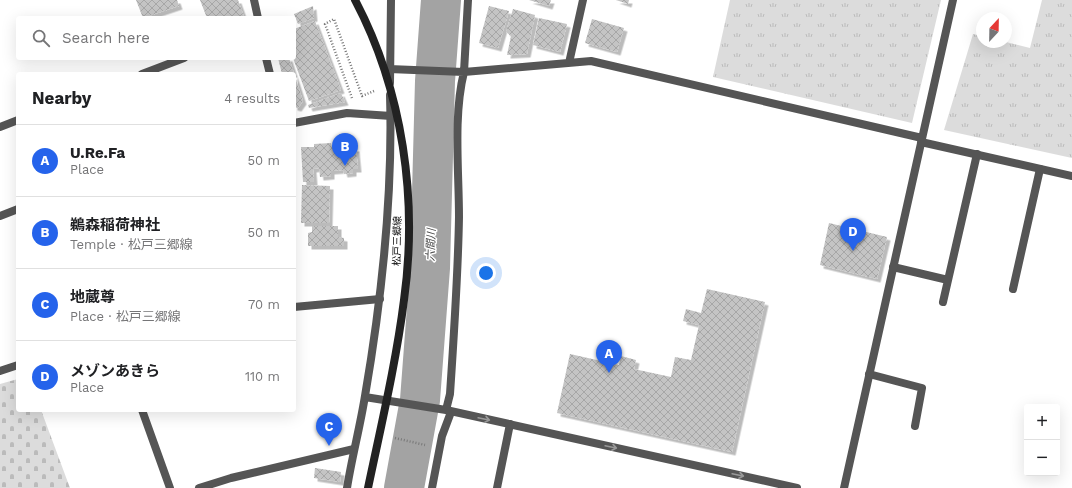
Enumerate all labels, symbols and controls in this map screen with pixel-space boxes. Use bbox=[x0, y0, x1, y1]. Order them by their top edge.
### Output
north arrow bbox=[976, 12, 1012, 48]
search box bbox=[16, 16, 296, 60]
icon: search bbox=[30, 27, 52, 49]
text: Search here bbox=[62, 29, 150, 47]
text: Nearby bbox=[32, 88, 91, 108]
text: 4 results bbox=[224, 91, 280, 106]
pin: B bbox=[332, 133, 358, 166]
text: U.Re.Fa bbox=[70, 144, 125, 162]
text: A bbox=[41, 153, 49, 168]
text: 50 m bbox=[248, 153, 280, 168]
text: Place bbox=[70, 162, 104, 177]
text: 鵜森稲荷神社 bbox=[70, 216, 160, 234]
street label: 松戸三郷線 bbox=[391, 216, 403, 266]
pin: D bbox=[840, 218, 866, 251]
text: B bbox=[41, 225, 49, 240]
text: 50 m bbox=[248, 225, 280, 240]
water label: 六間川 bbox=[424, 227, 438, 262]
text: Temple · 松戸三郷線 bbox=[70, 237, 193, 252]
your location bbox=[476, 263, 496, 283]
text: 地蔵尊 bbox=[70, 288, 115, 306]
text: C bbox=[41, 297, 49, 312]
text: 70 m bbox=[248, 297, 280, 312]
text: Place · 松戸三郷線 bbox=[70, 309, 181, 324]
pin: A bbox=[596, 340, 622, 373]
text: メゾンあきら bbox=[70, 362, 160, 380]
text: D bbox=[40, 369, 50, 384]
text: 110 m bbox=[245, 369, 280, 384]
text: Place bbox=[70, 380, 104, 395]
map controls bbox=[1024, 404, 1060, 476]
button: + bbox=[1024, 404, 1060, 440]
pin: C bbox=[316, 413, 342, 446]
one-way arrow bbox=[477, 415, 490, 423]
button: − bbox=[1024, 440, 1060, 476]
one-way arrow bbox=[604, 443, 617, 451]
one-way arrow bbox=[731, 471, 744, 479]

